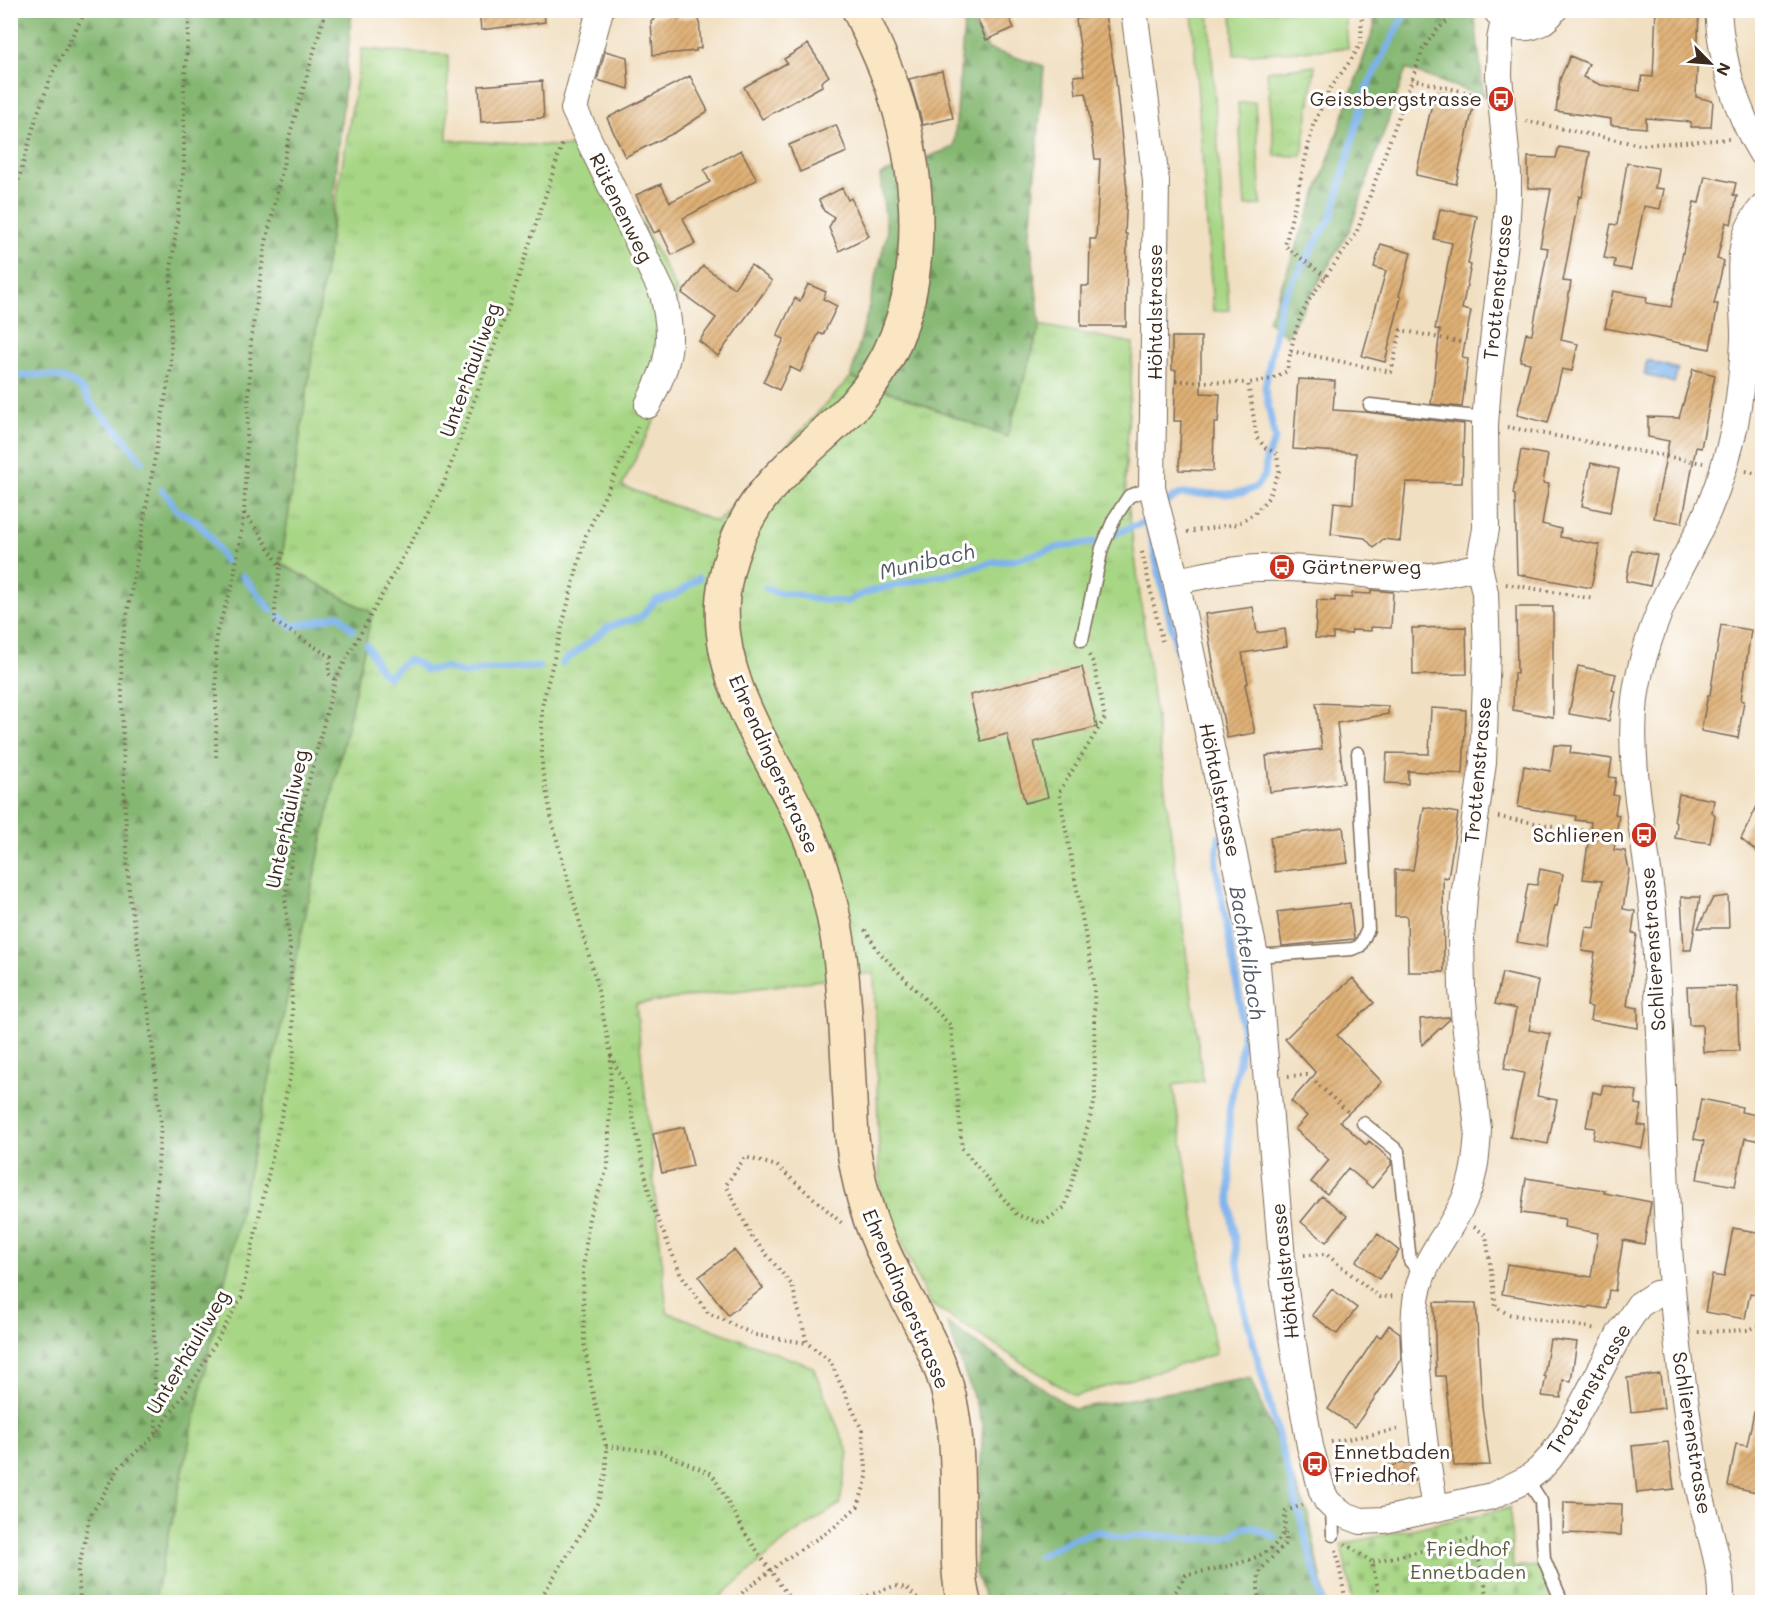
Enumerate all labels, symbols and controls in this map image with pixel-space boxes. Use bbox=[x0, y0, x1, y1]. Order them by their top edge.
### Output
north arrow bbox=[1680, 33, 1740, 93]
text: N bbox=[1712, 60, 1736, 79]
bus stop icon: Geissbergstrasse bbox=[1486, 84, 1516, 114]
place label: Geissbergstrasse bbox=[1310, 85, 1482, 111]
street label: Rütenenweg bbox=[584, 148, 660, 267]
street label: Trottenstrasse bbox=[1476, 212, 1518, 361]
street label: Höhtalstrasse bbox=[1141, 244, 1167, 380]
street label: Unterhäuliweg bbox=[433, 299, 505, 440]
water label: Munibach bbox=[876, 536, 977, 585]
bus stop icon: Gärtnerweg bbox=[1267, 552, 1297, 582]
place label: Gärtnerweg bbox=[1302, 553, 1421, 579]
street label: Ehrendingerstrasse bbox=[724, 670, 826, 857]
street label: Trottenstrasse bbox=[1458, 696, 1496, 844]
street label: Höhtalstrasse bbox=[1194, 720, 1248, 859]
street label: Unterhäuliweg bbox=[259, 747, 313, 890]
bus stop icon: Schlieren bbox=[1629, 820, 1659, 850]
place label: Schlieren bbox=[1533, 821, 1624, 847]
street label: Schlierenstrasse bbox=[1633, 866, 1671, 1032]
water label: Bachtelibach bbox=[1225, 884, 1272, 1022]
street label: Höhtalstrasse bbox=[1264, 1202, 1304, 1340]
street label: Ehrendingerstrasse bbox=[857, 1205, 957, 1393]
street label: Unterhäuliweg bbox=[140, 1284, 235, 1419]
street label: Trottenstrasse bbox=[1540, 1318, 1636, 1459]
street label: Schlierenstrasse bbox=[1667, 1350, 1719, 1516]
place label: Ennetbaden Friedhof bbox=[1334, 1438, 1450, 1487]
bus stop icon: Ennetbaden Friedhof bbox=[1300, 1449, 1330, 1479]
park label: Friedhof Ennetbaden bbox=[1410, 1535, 1526, 1584]

